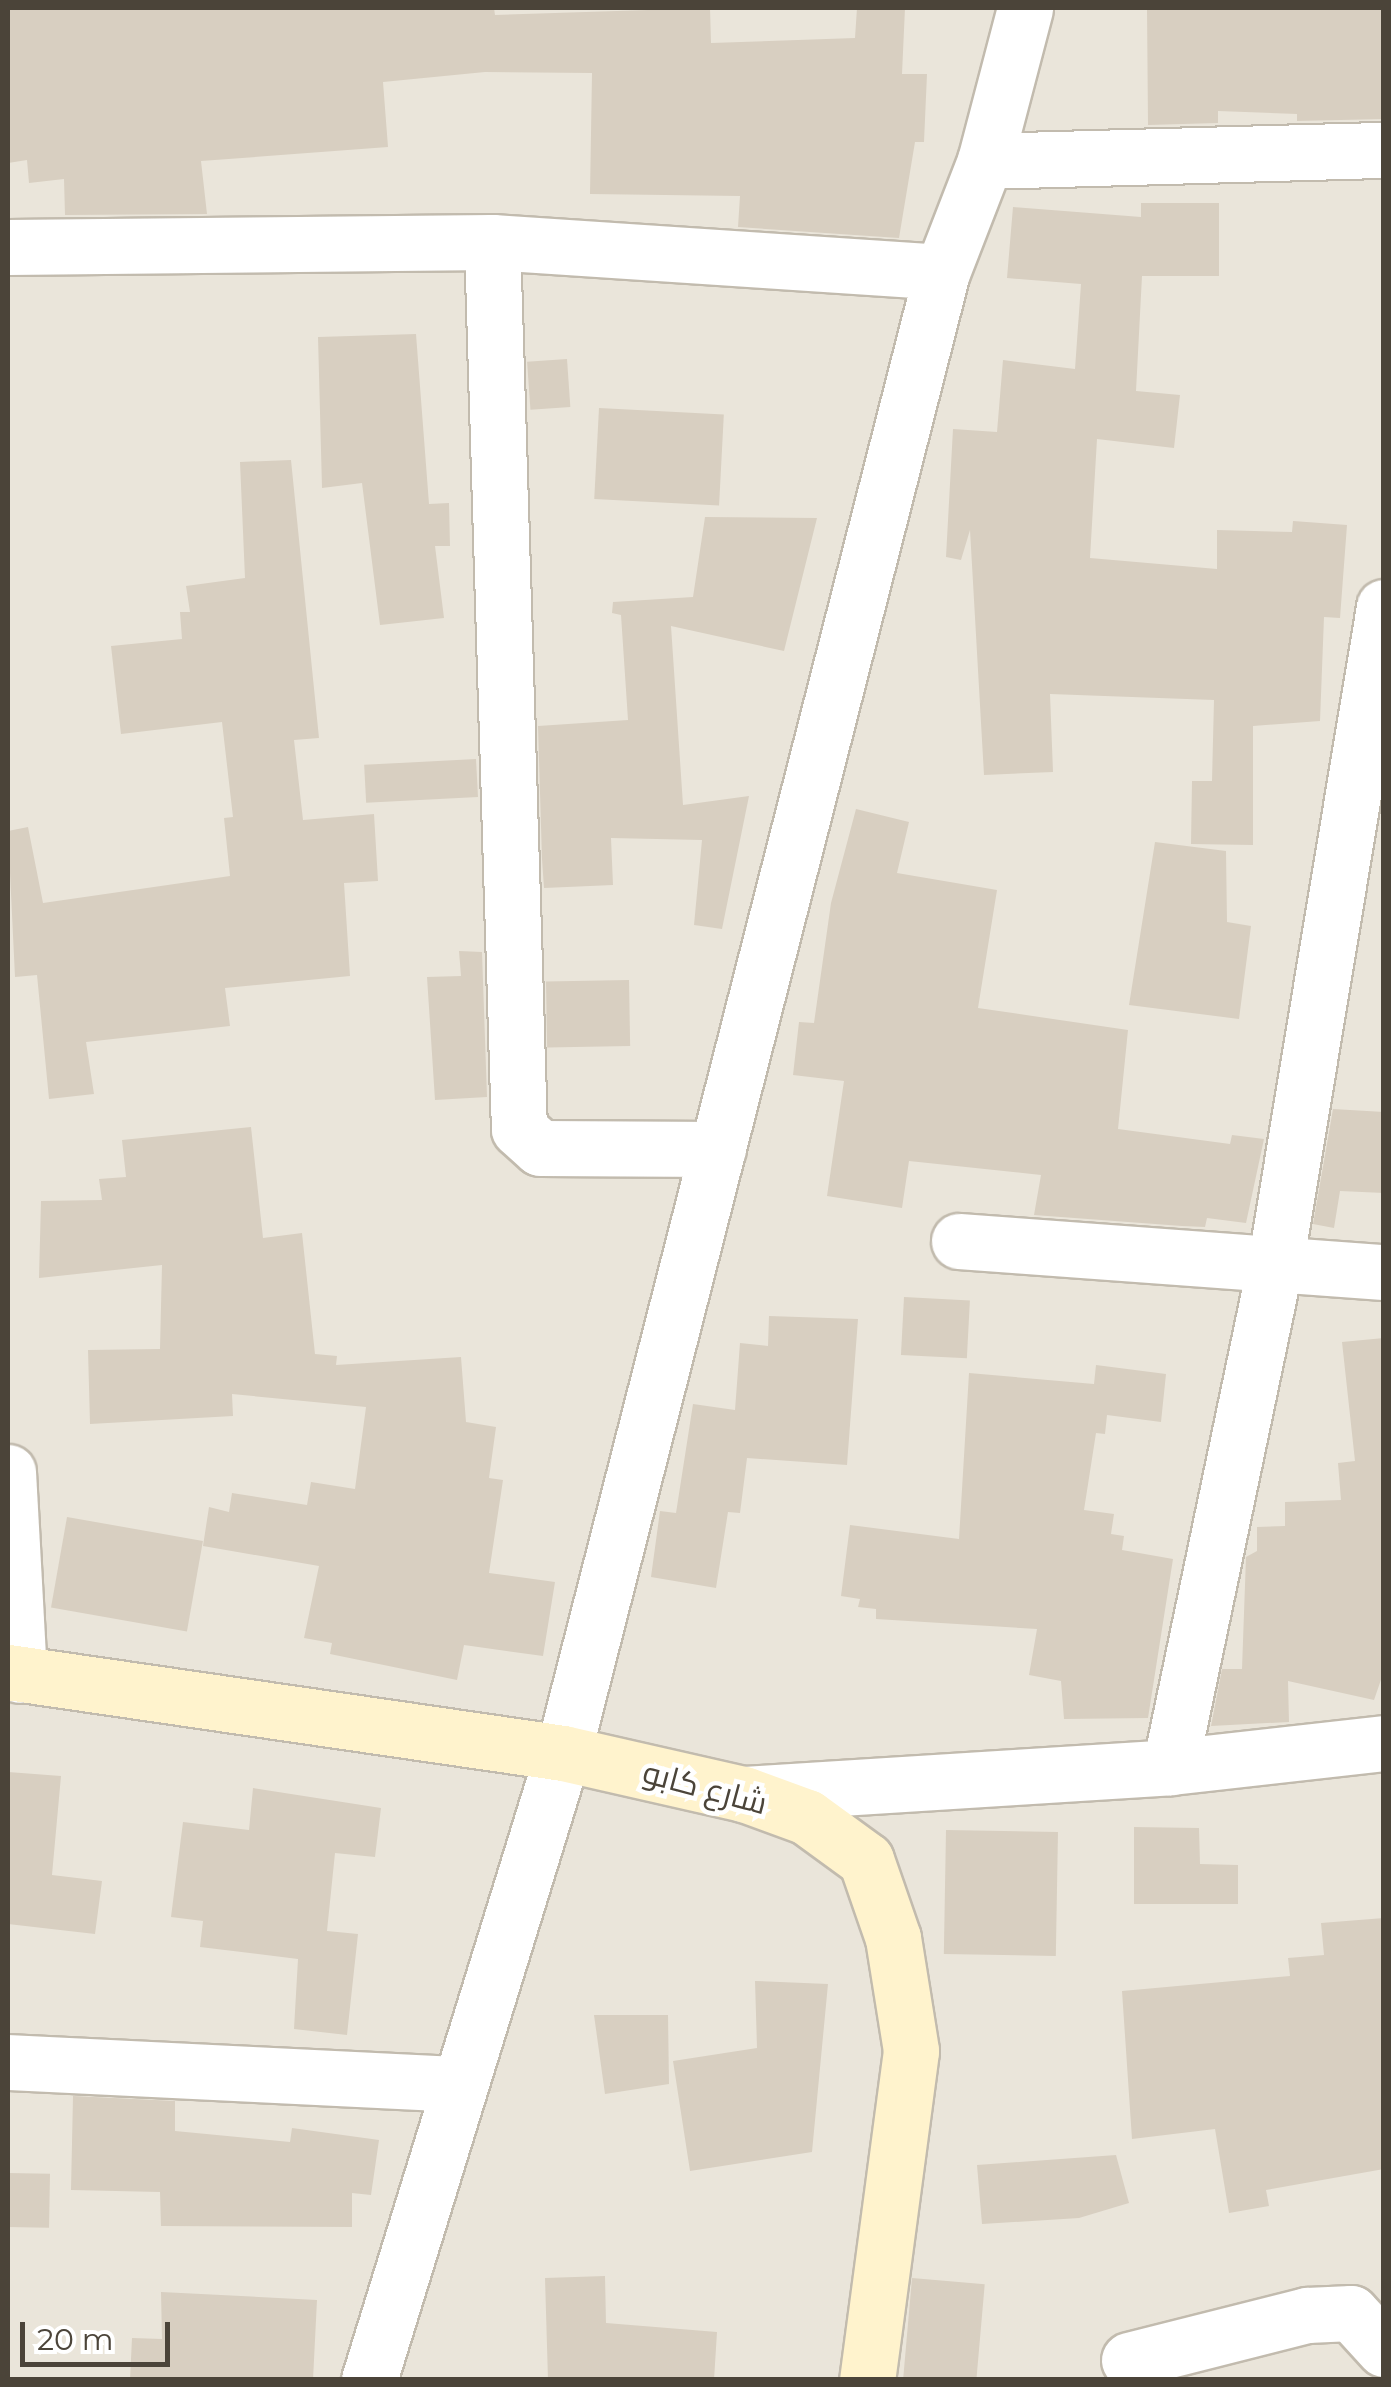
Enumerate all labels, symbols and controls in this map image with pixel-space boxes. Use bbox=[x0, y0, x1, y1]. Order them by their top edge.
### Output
street label: شارع كابو bbox=[639, 1753, 771, 1823]
scale bar bbox=[25, 2302, 175, 2364]
text: 20 m bbox=[37, 2321, 114, 2358]

